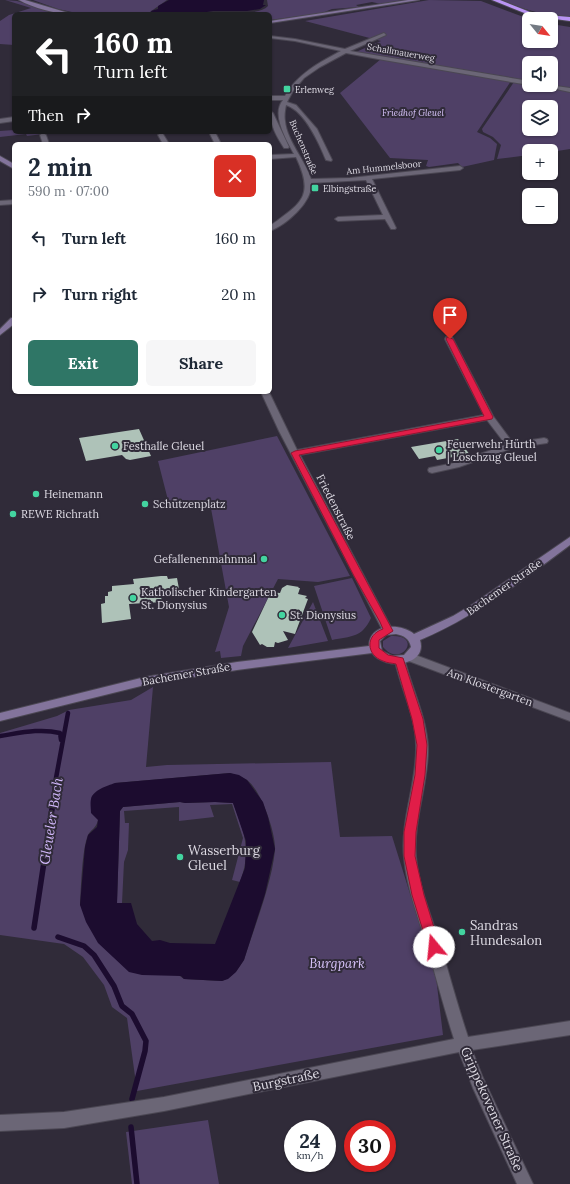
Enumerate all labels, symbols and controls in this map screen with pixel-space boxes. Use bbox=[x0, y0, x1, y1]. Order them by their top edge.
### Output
north arrow bbox=[522, 12, 558, 48]
map controls bbox=[522, 12, 558, 224]
text: 160 m bbox=[94, 25, 172, 61]
icon: left bbox=[28, 28, 80, 80]
street label: Schallmauerweg bbox=[366, 41, 437, 64]
button: sound bbox=[522, 56, 558, 92]
text: Turn left bbox=[94, 60, 167, 83]
marker: Erlenweg bbox=[282, 84, 292, 94]
place label: Erlenweg bbox=[295, 84, 335, 95]
button: layers bbox=[522, 100, 558, 136]
icon: right bbox=[72, 104, 94, 126]
text: Then bbox=[28, 106, 64, 125]
park label: Friedhof Gleuel bbox=[382, 107, 444, 118]
street label: Buchenstraße bbox=[287, 118, 321, 176]
button: + bbox=[522, 144, 558, 180]
text: 2 min bbox=[28, 152, 92, 183]
button: close bbox=[214, 155, 256, 197]
street label: Am Hummelsboor bbox=[345, 158, 422, 177]
text: 590 m · 07:00 bbox=[28, 183, 109, 200]
marker: Elbingstraße bbox=[310, 183, 320, 193]
place label: Elbingstraße bbox=[323, 183, 377, 194]
button: − bbox=[522, 188, 558, 224]
icon: left bbox=[28, 227, 50, 249]
text: Turn left bbox=[62, 229, 126, 248]
text: 160 m bbox=[215, 229, 256, 248]
icon: right bbox=[28, 283, 50, 305]
text: Turn right bbox=[62, 285, 138, 304]
text: 20 m bbox=[221, 285, 256, 304]
pin bbox=[433, 298, 467, 339]
icon: arrive bbox=[439, 304, 461, 326]
button: Exit bbox=[28, 340, 138, 386]
button: Share bbox=[146, 340, 256, 386]
place label: Feuerwehr Hürth | Löschzug Gleuel bbox=[447, 437, 537, 464]
place label: Festhalle Gleuel bbox=[123, 439, 204, 453]
marker: Festhalle Gleuel bbox=[110, 441, 120, 451]
marker: Feuerwehr Hürth | Löschzug Gleuel bbox=[434, 445, 444, 455]
street label: Friedenstraße bbox=[313, 472, 359, 542]
place label: Heinemann bbox=[44, 487, 103, 501]
marker: Heinemann bbox=[31, 489, 41, 499]
place label: Schützenplatz bbox=[153, 497, 226, 511]
marker: Schützenplatz bbox=[140, 499, 150, 509]
place label: REWE Richrath bbox=[21, 507, 99, 521]
marker: REWE Richrath bbox=[8, 509, 18, 519]
place label: Gefallenenmahnmal bbox=[154, 552, 256, 566]
marker: Gefallenenmahnmal bbox=[259, 554, 269, 564]
street label: Bachemer Straße bbox=[464, 556, 544, 618]
place label: Katholischer Kindergarten St. Dionysius bbox=[141, 585, 277, 612]
marker: Katholischer Kindergarten St. Dionysius bbox=[128, 593, 138, 603]
place label: St. Dionysius bbox=[290, 608, 356, 622]
marker: St. Dionysius bbox=[277, 610, 287, 620]
street label: Bachemer Straße bbox=[141, 659, 231, 689]
street label: Am Klostergarten bbox=[444, 665, 535, 709]
water label: Gleueler Bach bbox=[35, 776, 67, 866]
place label: Wasserburg Gleuel bbox=[188, 842, 261, 874]
marker: Wasserburg Gleuel bbox=[175, 852, 185, 862]
place label: Sandras Hundesalon bbox=[470, 917, 542, 949]
position arrow bbox=[413, 926, 455, 968]
marker: Sandras Hundesalon bbox=[457, 927, 467, 937]
park label: Burgpark bbox=[309, 955, 365, 972]
street label: Grippekovener Straße bbox=[457, 1044, 527, 1174]
street label: Burgstraße bbox=[251, 1065, 321, 1095]
speed limit sign: 30 bbox=[344, 1120, 396, 1172]
text: 24 bbox=[299, 1128, 321, 1153]
text: km/h bbox=[296, 1149, 324, 1162]

